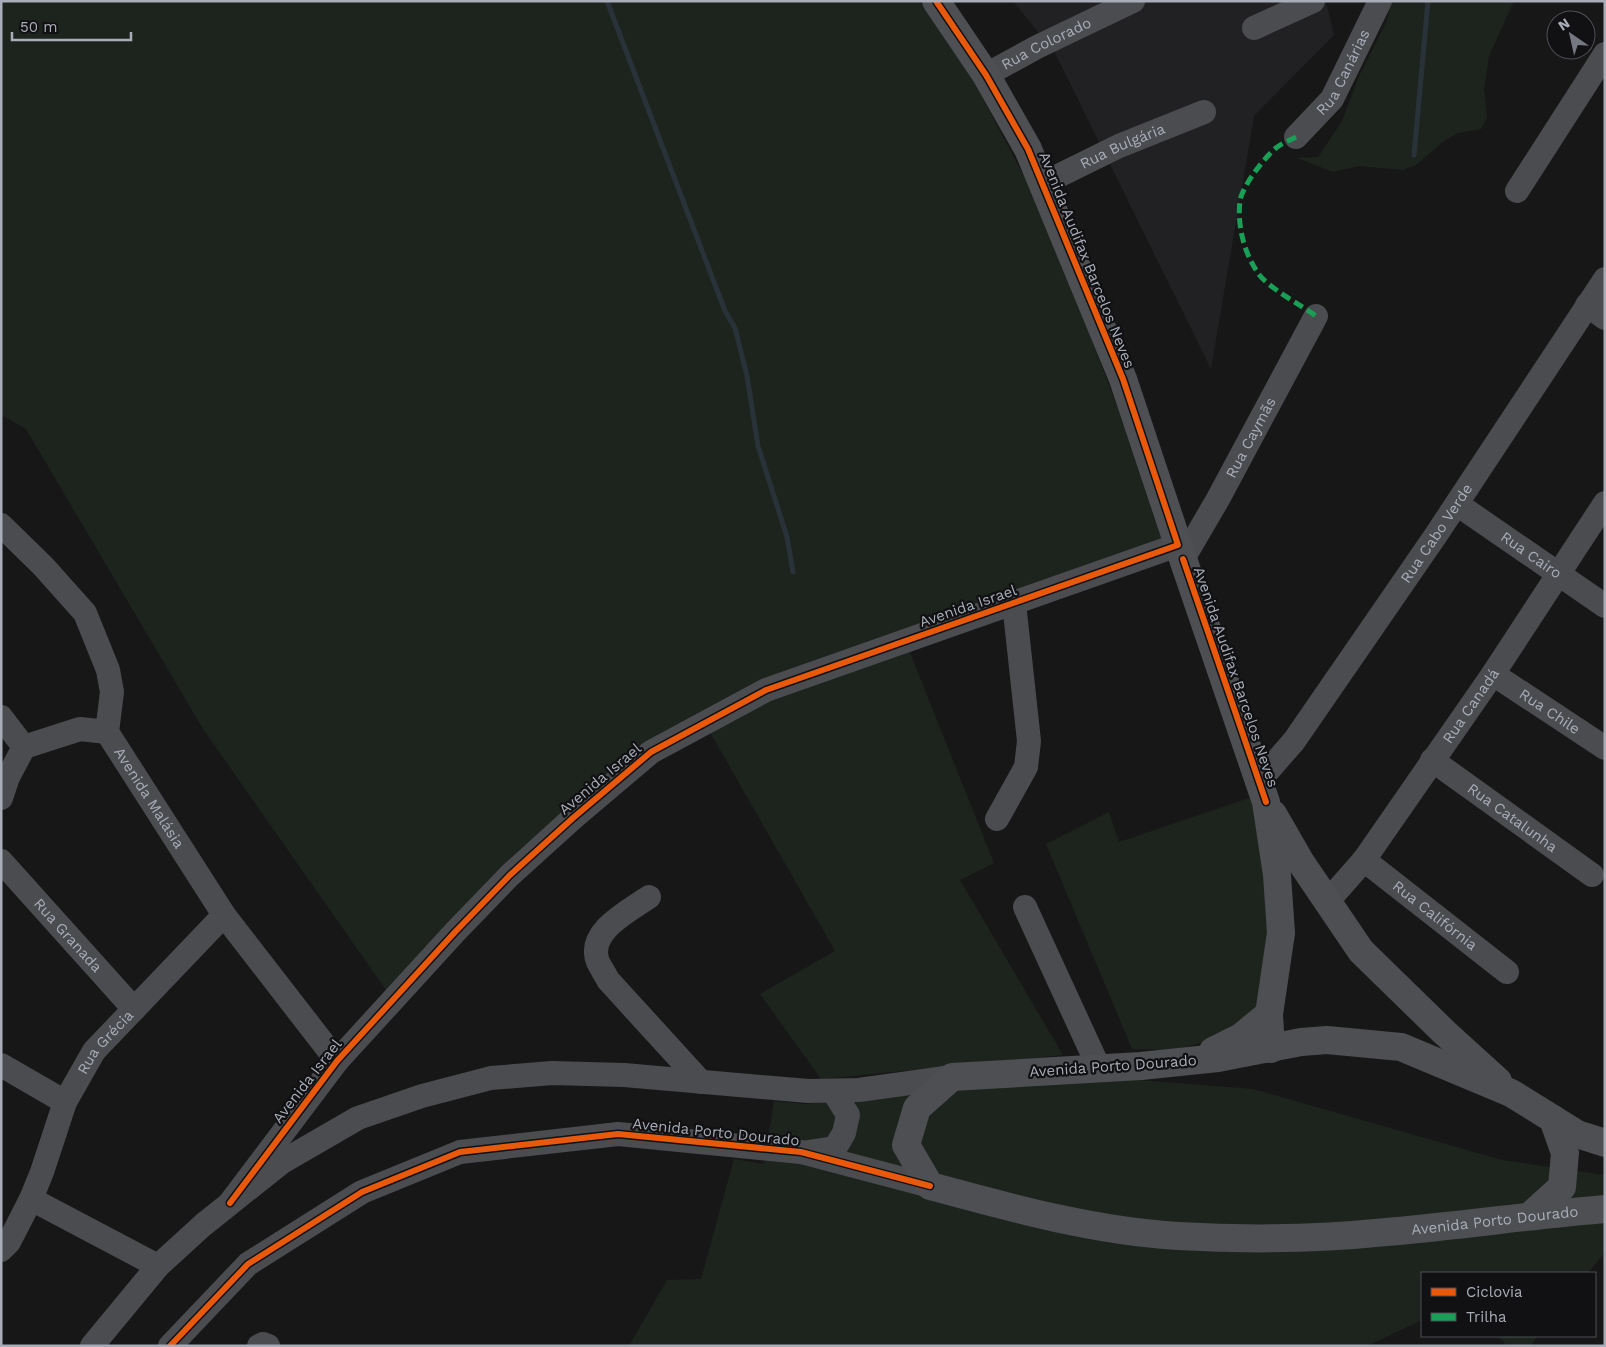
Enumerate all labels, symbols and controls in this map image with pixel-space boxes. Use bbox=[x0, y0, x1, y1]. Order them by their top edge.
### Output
scale bar bbox=[12, 10, 131, 42]
north arrow bbox=[1546, 10, 1596, 60]
street label: Rua Colorado bbox=[998, 13, 1094, 74]
text: N bbox=[1555, 15, 1573, 34]
text: 50 m bbox=[20, 18, 57, 36]
street label: Rua Canárias bbox=[1312, 26, 1374, 119]
street label: Rua Bulgária bbox=[1077, 119, 1168, 173]
street label: Avenida Audifax Barcelos Neves bbox=[1035, 149, 1139, 371]
street label: Rua Caymãs bbox=[1222, 394, 1280, 481]
street label: Rua Cabo Verde bbox=[1397, 480, 1476, 586]
street label: Rua Cairo bbox=[1497, 528, 1565, 582]
street label: Avenida Audifax Barcelos Neves bbox=[1190, 564, 1282, 790]
street label: Avenida Israel bbox=[917, 581, 1019, 631]
street label: Rua Canadá bbox=[1439, 665, 1503, 747]
street label: Rua Chile bbox=[1516, 685, 1584, 738]
street label: Avenida Israel bbox=[555, 739, 645, 819]
street label: Avenida Malásia bbox=[110, 744, 188, 852]
street label: Rua Catalunha bbox=[1464, 779, 1561, 856]
street label: Rua Califórnia bbox=[1389, 877, 1481, 954]
street label: Rua Granada bbox=[30, 895, 106, 976]
street label: Rua Grécia bbox=[74, 1006, 138, 1078]
street label: Avenida Israel bbox=[269, 1035, 346, 1127]
street label: Avenida Porto Dourado bbox=[1029, 1051, 1197, 1081]
street label: Avenida Porto Dourado bbox=[632, 1114, 800, 1150]
street label: Avenida Porto Dourado bbox=[1410, 1202, 1579, 1239]
legend bbox=[1421, 1272, 1596, 1337]
text: Ciclovia bbox=[1466, 1283, 1523, 1301]
text: Trilha bbox=[1466, 1308, 1507, 1326]

